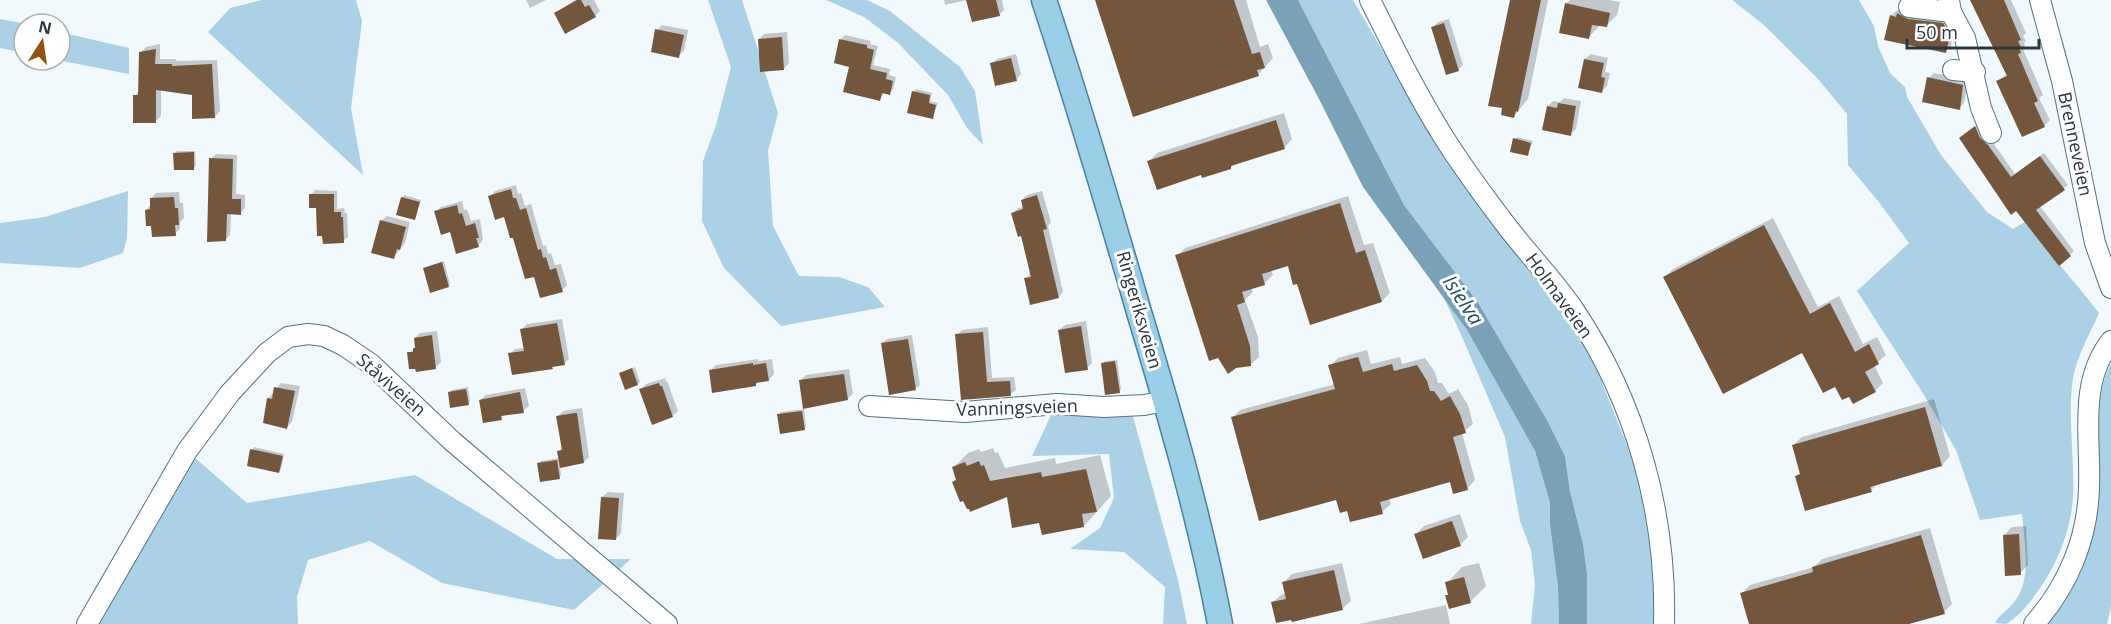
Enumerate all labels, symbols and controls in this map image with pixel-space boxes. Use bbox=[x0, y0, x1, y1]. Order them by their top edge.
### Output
north arrow bbox=[12, 12, 72, 72]
scale bar bbox=[1907, 12, 2039, 50]
text: N bbox=[36, 15, 54, 39]
text: 50 m bbox=[1916, 20, 1958, 44]
street label: Brenneveien bbox=[2053, 89, 2099, 198]
street label: Ringeriksveien bbox=[1112, 248, 1168, 371]
street label: Holmaveien bbox=[1521, 248, 1599, 343]
water label: Isielva bbox=[1437, 270, 1490, 330]
street label: Ståviveien bbox=[352, 347, 431, 421]
street label: Vanningsveien bbox=[956, 393, 1078, 421]

